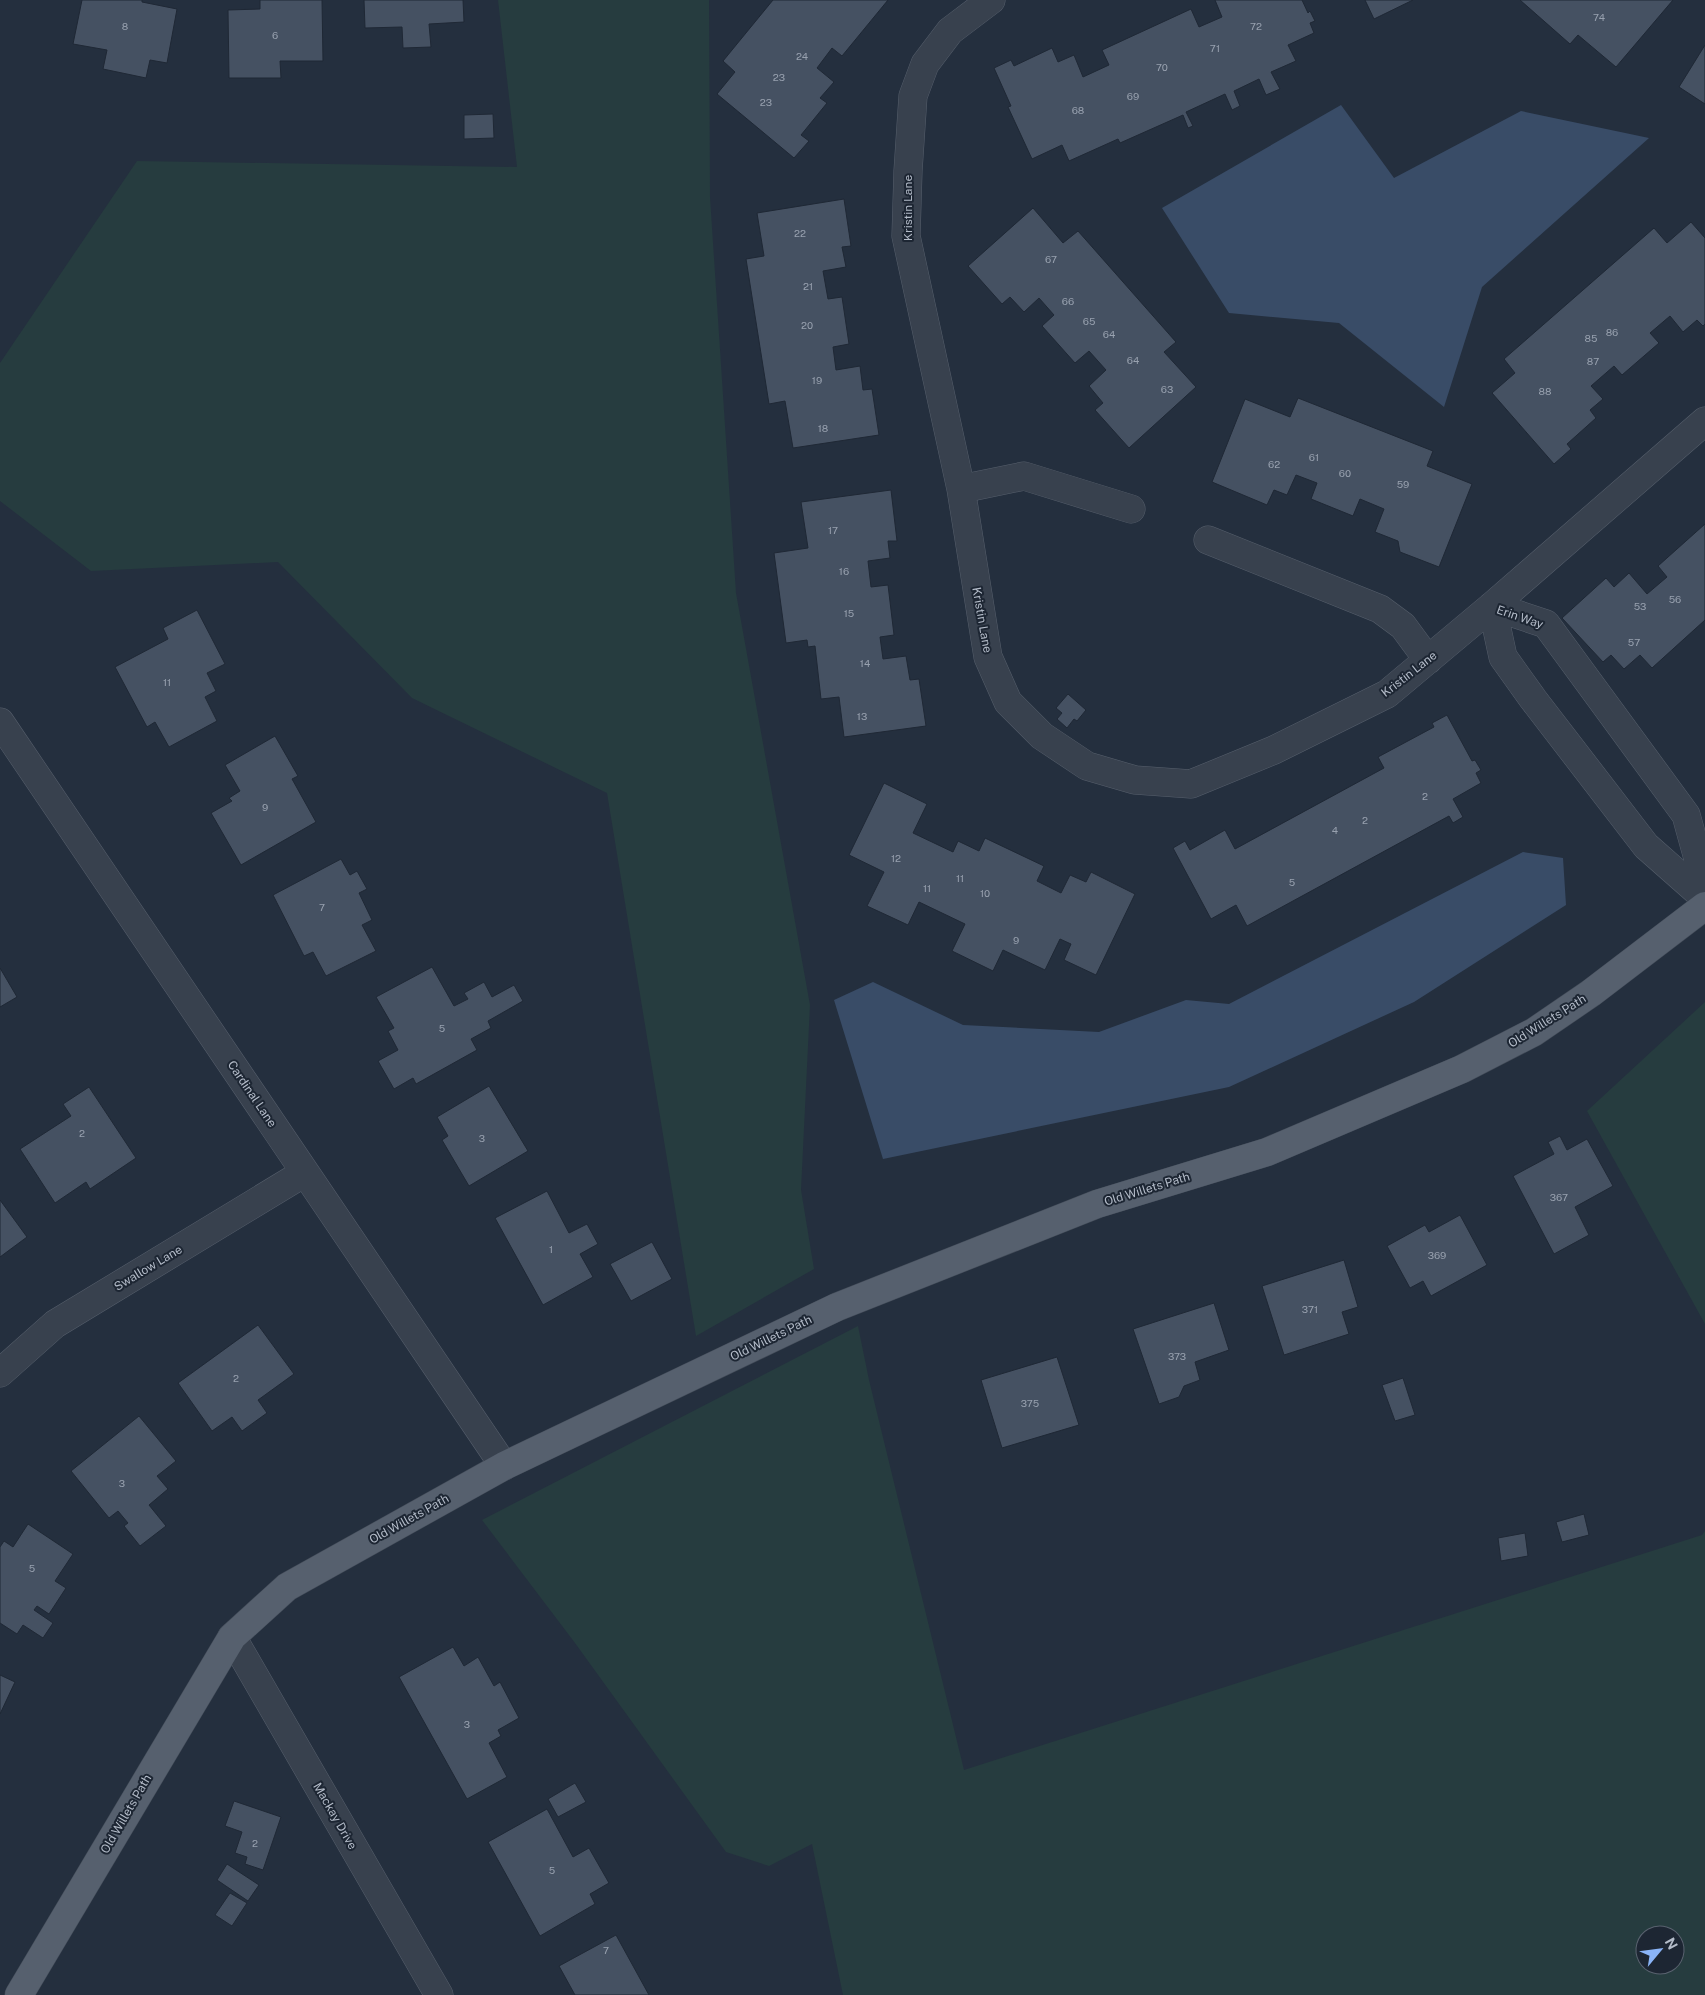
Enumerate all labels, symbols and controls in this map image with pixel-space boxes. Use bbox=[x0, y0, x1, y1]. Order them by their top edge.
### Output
house number: 74 bbox=[1593, 11, 1605, 23]
house number: 8 bbox=[122, 20, 128, 32]
house number: 72 bbox=[1250, 20, 1262, 32]
house number: 6 bbox=[272, 29, 278, 41]
house number: 71 bbox=[1210, 42, 1220, 54]
house number: 24 bbox=[796, 50, 808, 62]
house number: 70 bbox=[1156, 61, 1168, 73]
house number: 23 bbox=[773, 71, 785, 83]
house number: 69 bbox=[1127, 90, 1139, 102]
house number: 23 bbox=[760, 96, 772, 108]
house number: 68 bbox=[1072, 104, 1084, 116]
street label: Kristin Lane bbox=[901, 175, 915, 241]
house number: 22 bbox=[794, 227, 806, 239]
house number: 67 bbox=[1045, 253, 1057, 265]
house number: 21 bbox=[803, 280, 813, 292]
house number: 66 bbox=[1062, 295, 1074, 307]
house number: 65 bbox=[1083, 315, 1095, 327]
house number: 20 bbox=[801, 319, 813, 331]
house number: 86 bbox=[1606, 326, 1618, 338]
house number: 64 bbox=[1103, 328, 1115, 340]
house number: 85 bbox=[1585, 332, 1597, 344]
house number: 64 bbox=[1127, 354, 1139, 366]
house number: 87 bbox=[1587, 355, 1599, 367]
house number: 19 bbox=[812, 374, 822, 386]
house number: 63 bbox=[1161, 383, 1173, 395]
house number: 88 bbox=[1539, 385, 1551, 397]
house number: 18 bbox=[818, 422, 828, 434]
house number: 61 bbox=[1309, 451, 1319, 463]
house number: 62 bbox=[1268, 458, 1280, 470]
house number: 60 bbox=[1339, 467, 1351, 479]
house number: 59 bbox=[1397, 478, 1409, 490]
house number: 17 bbox=[828, 524, 838, 536]
house number: 16 bbox=[839, 565, 849, 577]
street label: Kristin Lane bbox=[969, 586, 995, 654]
house number: 56 bbox=[1669, 593, 1681, 605]
house number: 53 bbox=[1634, 600, 1646, 612]
street label: Erin Way bbox=[1495, 603, 1546, 632]
house number: 15 bbox=[844, 607, 854, 619]
house number: 57 bbox=[1628, 636, 1640, 648]
street label: Kristin Lane bbox=[1379, 648, 1440, 700]
house number: 14 bbox=[860, 657, 870, 669]
house number: 11 bbox=[163, 676, 171, 688]
house number: 13 bbox=[857, 710, 867, 722]
house number: 2 bbox=[1422, 790, 1428, 802]
house number: 9 bbox=[262, 801, 268, 813]
house number: 2 bbox=[1362, 814, 1368, 826]
house number: 4 bbox=[1332, 824, 1338, 836]
house number: 12 bbox=[891, 852, 901, 864]
house number: 11 bbox=[956, 872, 964, 884]
house number: 5 bbox=[1289, 876, 1295, 888]
house number: 11 bbox=[923, 882, 931, 894]
house number: 10 bbox=[980, 887, 990, 899]
house number: 7 bbox=[319, 901, 325, 913]
house number: 9 bbox=[1013, 934, 1019, 946]
street label: Old Willets Path bbox=[1506, 992, 1588, 1050]
house number: 5 bbox=[439, 1022, 445, 1034]
street label: Cardinal Lane bbox=[225, 1058, 279, 1130]
house number: 2 bbox=[79, 1127, 85, 1139]
house number: 3 bbox=[479, 1132, 485, 1144]
street label: Old Willets Path bbox=[1103, 1169, 1192, 1209]
house number: 367 bbox=[1550, 1191, 1568, 1203]
street label: Swallow Lane bbox=[111, 1242, 185, 1294]
house number: 1 bbox=[549, 1243, 553, 1255]
house number: 369 bbox=[1428, 1249, 1446, 1261]
house number: 371 bbox=[1302, 1303, 1318, 1315]
street label: Old Willets Path bbox=[728, 1312, 814, 1364]
house number: 373 bbox=[1168, 1350, 1186, 1362]
house number: 2 bbox=[233, 1372, 239, 1384]
house number: 375 bbox=[1021, 1397, 1039, 1409]
house number: 3 bbox=[119, 1477, 125, 1489]
street label: Old Willets Path bbox=[367, 1491, 451, 1547]
house number: 5 bbox=[29, 1562, 35, 1574]
house number: 3 bbox=[464, 1718, 470, 1730]
street label: Old Willets Path bbox=[98, 1772, 154, 1856]
street label: Mackay Drive bbox=[310, 1780, 360, 1852]
house number: 2 bbox=[252, 1837, 258, 1849]
house number: 5 bbox=[549, 1864, 555, 1876]
north arrow bbox=[1635, 1925, 1685, 1975]
text: N bbox=[1662, 1935, 1681, 1952]
house number: 7 bbox=[603, 1944, 609, 1956]

